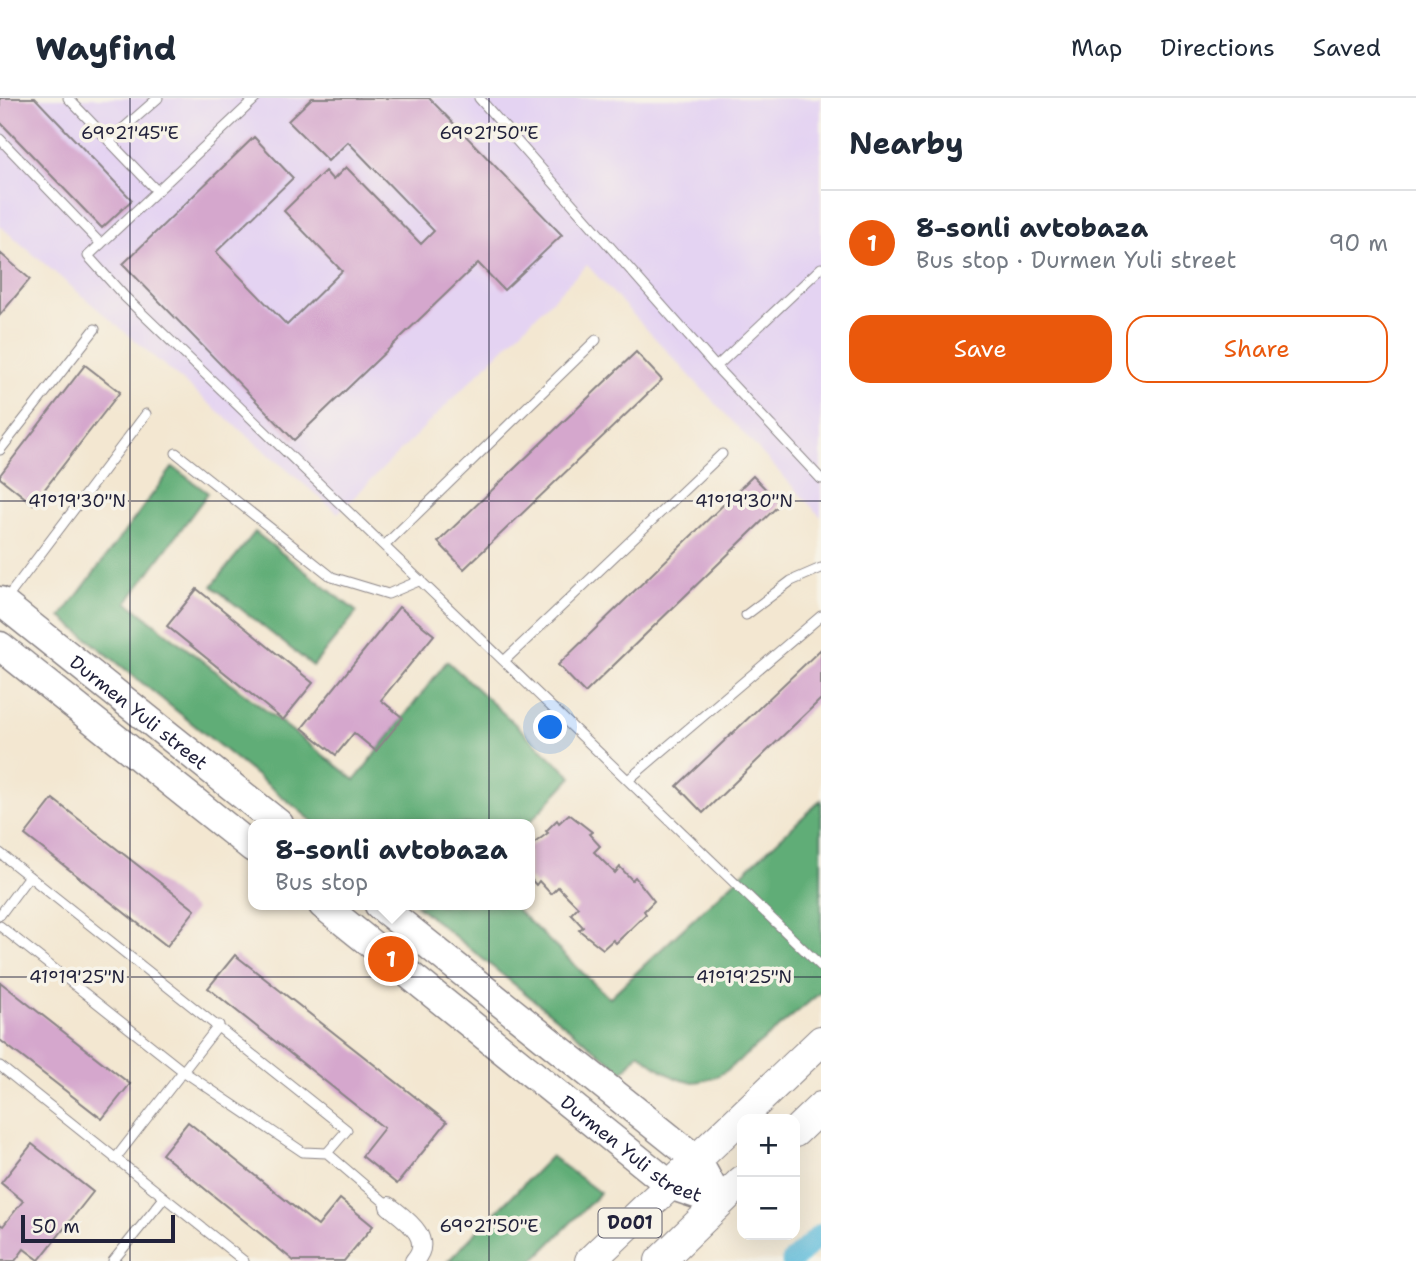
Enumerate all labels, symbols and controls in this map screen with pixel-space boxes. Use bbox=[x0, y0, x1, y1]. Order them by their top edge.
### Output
text: Wayfind bbox=[35, 26, 176, 71]
text: Map bbox=[1071, 32, 1122, 64]
text: Directions bbox=[1160, 32, 1275, 64]
text: Saved bbox=[1313, 32, 1381, 64]
text: 69°21'45"E bbox=[81, 121, 179, 145]
text: 69°21'50"E bbox=[439, 121, 539, 145]
text: Nearby bbox=[849, 123, 964, 164]
text: 8-sonli avtobaza bbox=[916, 210, 1148, 245]
text: 1 bbox=[867, 228, 877, 258]
text: 90 m bbox=[1328, 228, 1388, 258]
text: Bus stop · Durmen Yuli street bbox=[916, 245, 1237, 275]
button: Save bbox=[849, 315, 1112, 383]
button: Share bbox=[1126, 315, 1388, 383]
text: 41°19'30"N bbox=[28, 489, 126, 513]
text: 41°19'30"N bbox=[695, 489, 793, 513]
street label: Durmen Yuli street bbox=[65, 650, 213, 775]
your location bbox=[533, 710, 567, 744]
popup bbox=[248, 819, 535, 910]
text: 8-sonli avtobaza bbox=[275, 832, 508, 867]
text: Bus stop bbox=[275, 867, 368, 897]
pin: 1 bbox=[368, 933, 414, 985]
text: 41°19'25"N bbox=[29, 965, 125, 989]
text: 41°19'25"N bbox=[696, 965, 792, 989]
street label: Durmen Yuli street bbox=[555, 1090, 705, 1208]
map controls bbox=[737, 1114, 800, 1240]
button: + bbox=[737, 1114, 800, 1177]
button: − bbox=[737, 1177, 800, 1240]
road number: D001 bbox=[598, 1208, 662, 1238]
scale bar bbox=[21, 1212, 175, 1244]
text: 50 m bbox=[32, 1214, 80, 1239]
text: 69°21'50"E bbox=[439, 1214, 539, 1238]

